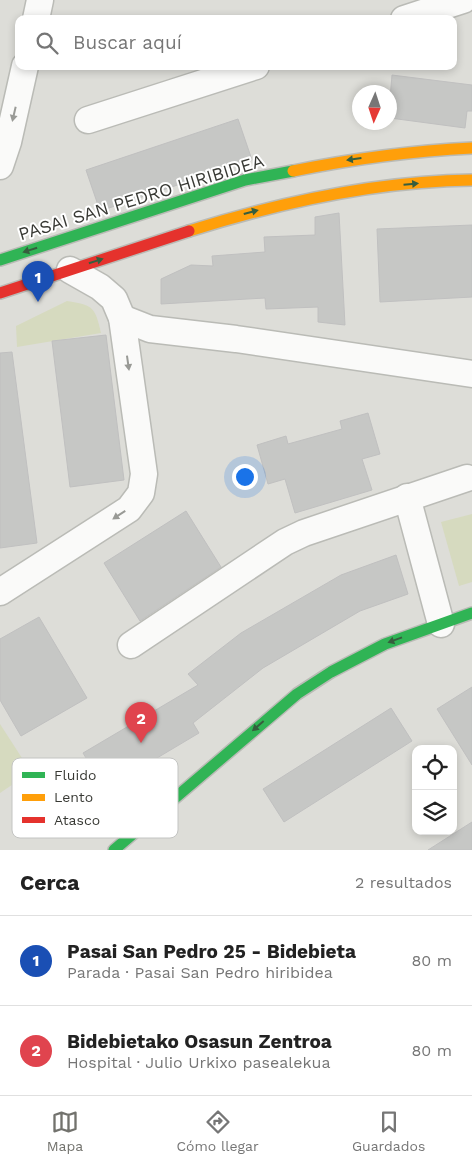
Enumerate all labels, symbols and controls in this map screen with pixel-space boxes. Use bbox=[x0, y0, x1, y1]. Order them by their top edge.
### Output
search box bbox=[15, 15, 457, 70]
icon: search bbox=[33, 29, 61, 57]
text: Buscar aquí bbox=[73, 31, 182, 54]
north arrow bbox=[352, 85, 397, 130]
one-way arrow bbox=[10, 106, 18, 121]
street label: PASAI SAN PEDRO HIRIBIDEA bbox=[16, 150, 266, 244]
one-way arrow bbox=[346, 155, 362, 163]
one-way arrow bbox=[403, 180, 419, 188]
one-way arrow bbox=[244, 208, 259, 216]
one-way arrow bbox=[22, 247, 37, 255]
one-way arrow bbox=[89, 257, 104, 264]
pin: 1 bbox=[22, 261, 54, 302]
one-way arrow bbox=[125, 355, 133, 371]
your location bbox=[232, 464, 258, 490]
one-way arrow bbox=[113, 510, 126, 519]
one-way arrow bbox=[387, 636, 402, 644]
pin: 2 bbox=[125, 702, 157, 743]
one-way arrow bbox=[252, 721, 265, 732]
map controls bbox=[412, 745, 457, 835]
button: locate bbox=[412, 745, 457, 790]
legend bbox=[12, 758, 178, 838]
text: Fluido bbox=[54, 767, 96, 783]
text: Lento bbox=[54, 789, 93, 805]
button: layers bbox=[412, 790, 457, 835]
text: Atasco bbox=[54, 812, 100, 828]
text: Cerca bbox=[20, 870, 79, 895]
text: 2 resultados bbox=[355, 873, 452, 892]
text: Pasai San Pedro 25 - Bidebieta bbox=[67, 940, 356, 963]
text: 1 bbox=[33, 951, 39, 970]
text: 80 m bbox=[411, 951, 452, 970]
text: Parada · Pasai San Pedro hiribidea bbox=[67, 963, 333, 982]
text: Bidebietako Osasun Zentroa bbox=[67, 1030, 332, 1053]
text: 2 bbox=[31, 1041, 41, 1060]
text: 80 m bbox=[411, 1041, 452, 1060]
text: Hospital · Julio Urkixo pasealekua bbox=[67, 1053, 330, 1072]
tab: Mapa bbox=[47, 1108, 83, 1154]
tab: Cómo llegar bbox=[176, 1108, 259, 1154]
tab: Guardados bbox=[352, 1108, 425, 1154]

